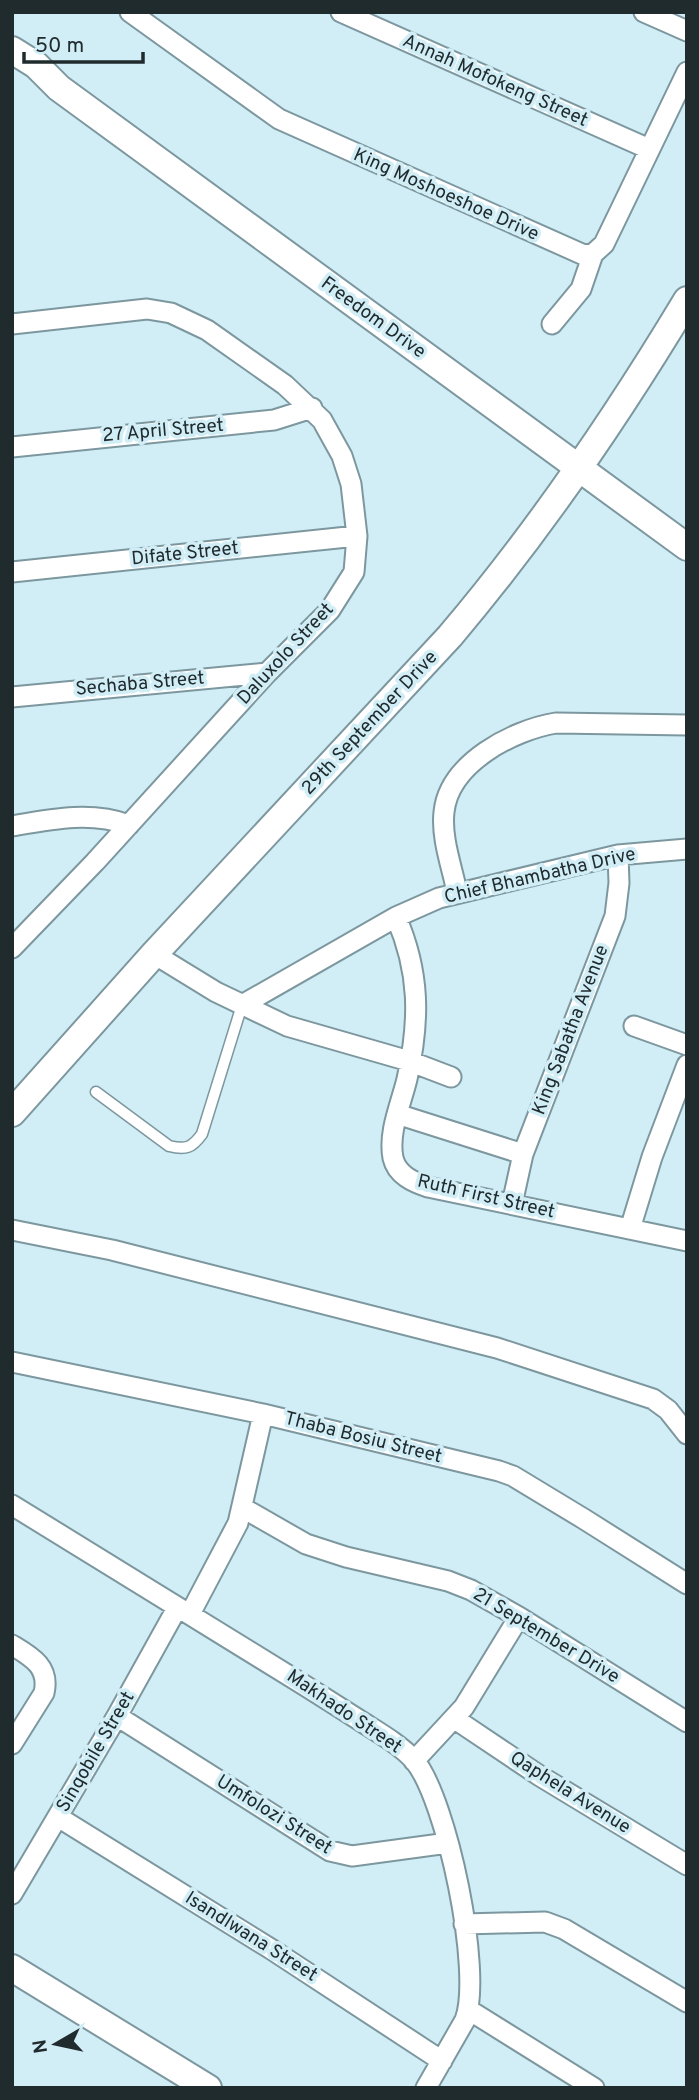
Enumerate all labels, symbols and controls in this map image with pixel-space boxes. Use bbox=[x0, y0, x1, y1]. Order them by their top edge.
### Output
scale bar bbox=[24, 21, 144, 65]
street label: Annah Mofokeng Street bbox=[399, 29, 591, 133]
text: 50 m bbox=[35, 33, 84, 60]
street label: King Moshoeshoe Drive bbox=[350, 143, 542, 247]
street label: Freedom Drive bbox=[316, 272, 430, 364]
street label: 27 April Street bbox=[101, 414, 225, 448]
street label: Difate Street bbox=[130, 536, 240, 572]
street label: Daluxolo Street bbox=[233, 598, 339, 710]
street label: 29th September Drive bbox=[297, 646, 443, 800]
street label: Sechaba Street bbox=[74, 666, 206, 702]
street label: Chief Bhambatha Drive bbox=[442, 842, 638, 910]
street label: King Sabatha Avenue bbox=[527, 942, 615, 1118]
street label: Ruth First Street bbox=[415, 1170, 557, 1224]
street label: Thaba Bosiu Street bbox=[282, 1407, 444, 1469]
street label: 21 September Drive bbox=[468, 1583, 624, 1689]
street label: Makhado Street bbox=[282, 1665, 406, 1759]
street label: Sinqobile Street bbox=[52, 1687, 140, 1817]
street label: Qaphela Avenue bbox=[505, 1746, 635, 1840]
street label: Umfolozi Street bbox=[212, 1770, 336, 1860]
street label: Isandlwana Street bbox=[180, 1887, 322, 1987]
north arrow bbox=[21, 2009, 91, 2079]
text: N bbox=[28, 2038, 54, 2055]

